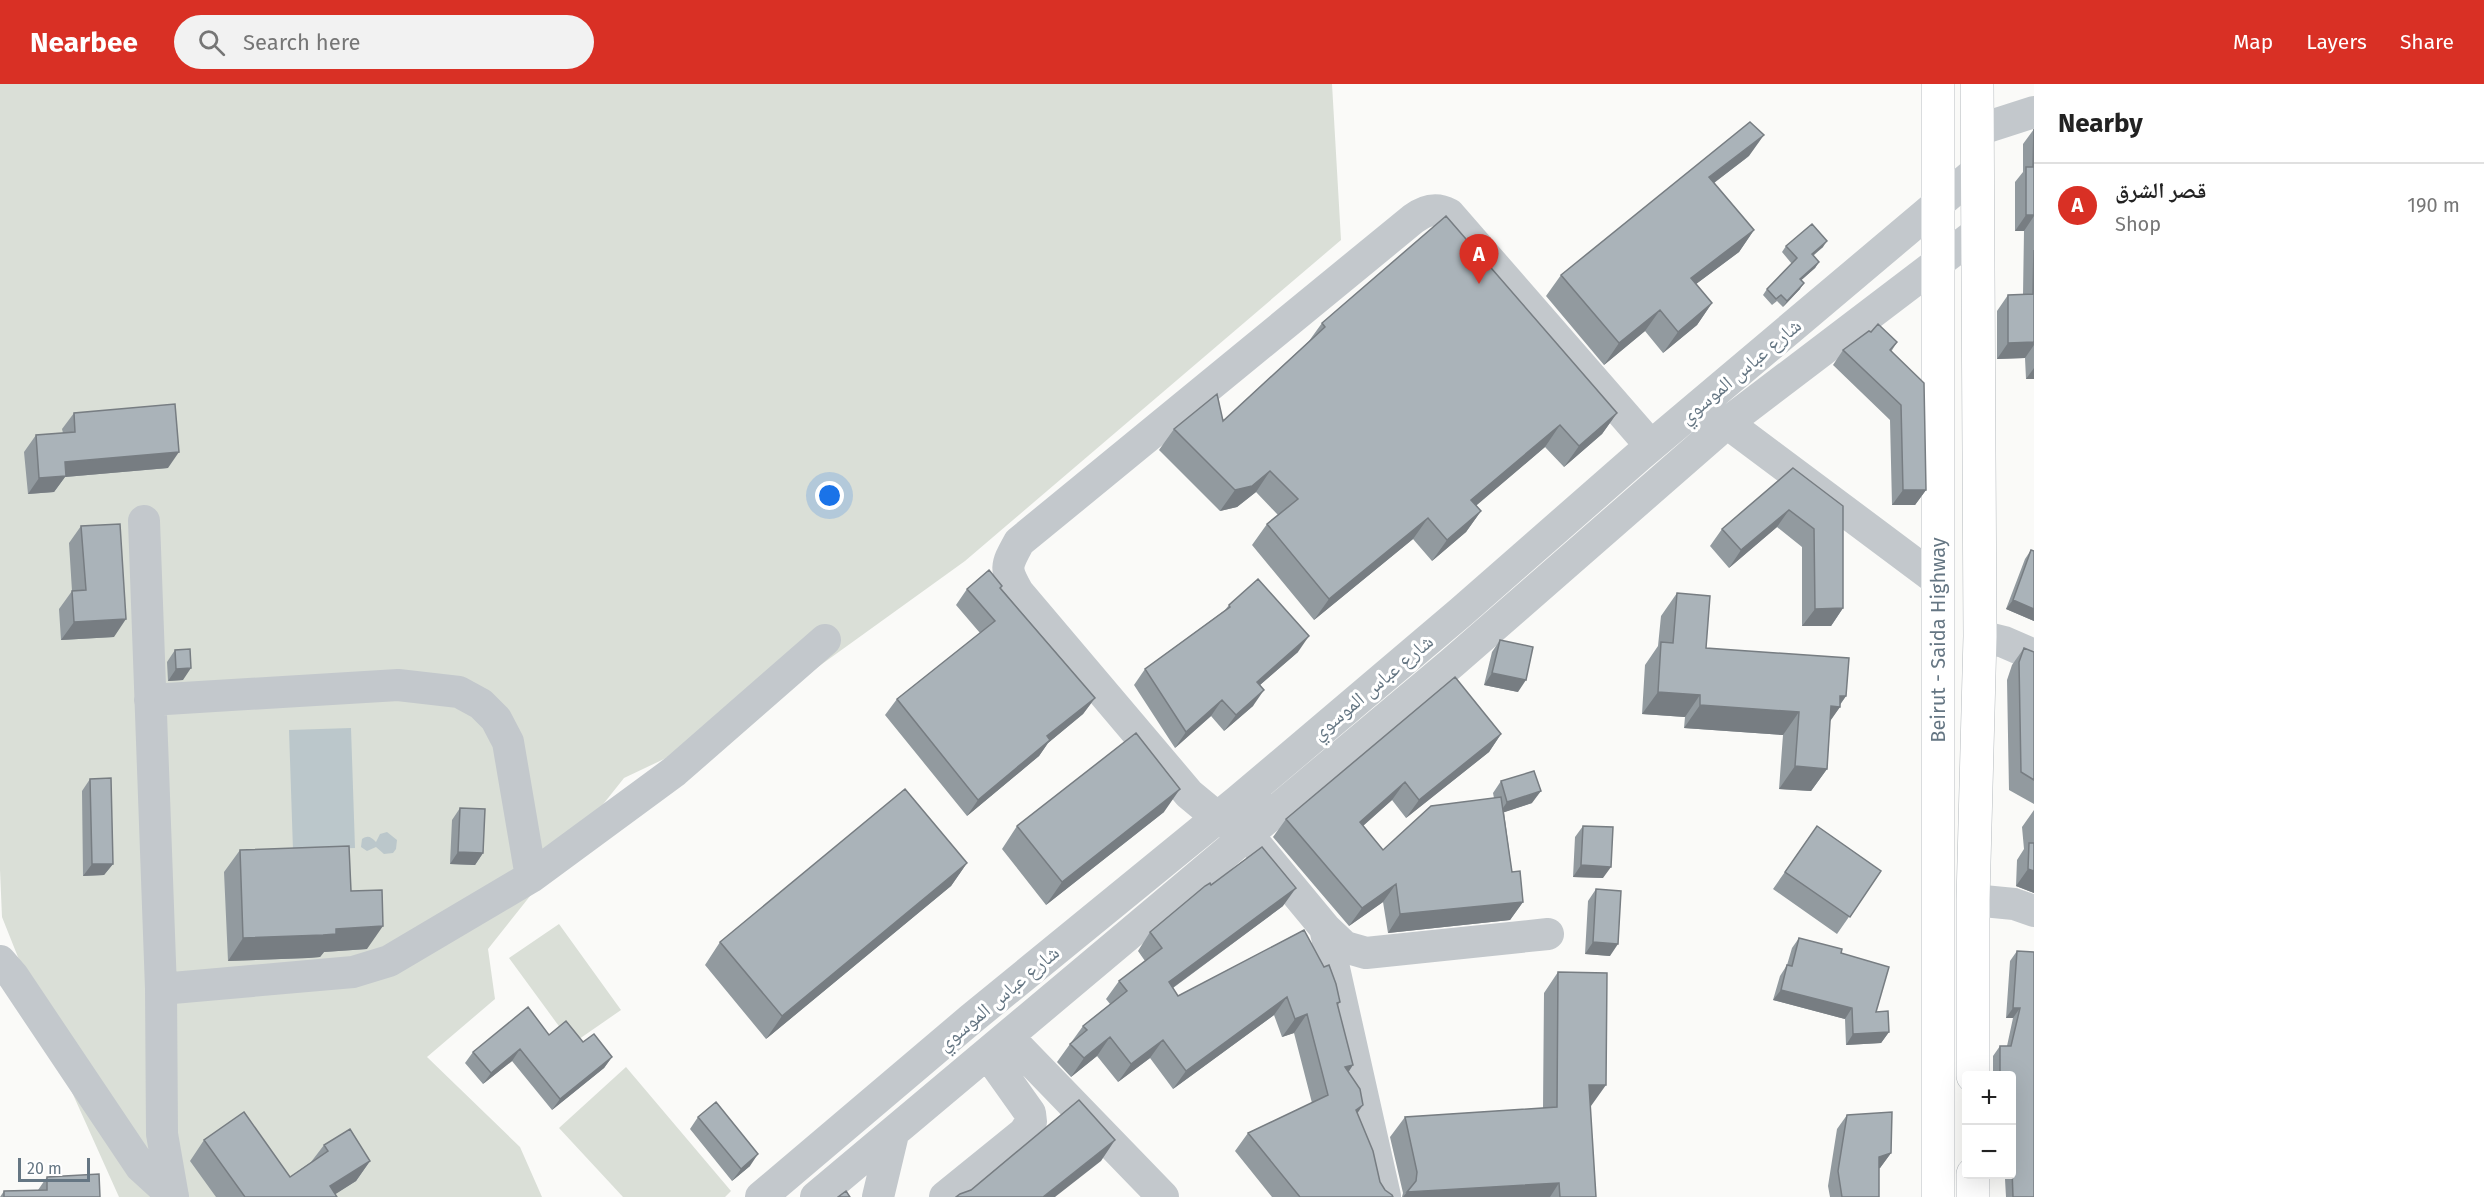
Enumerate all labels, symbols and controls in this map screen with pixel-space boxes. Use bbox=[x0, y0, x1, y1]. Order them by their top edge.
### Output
search box bbox=[174, 15, 594, 69]
text: Nearbee bbox=[30, 26, 138, 59]
icon: search bbox=[195, 26, 228, 59]
text: Search here bbox=[243, 29, 360, 56]
text: Map bbox=[2233, 29, 2273, 55]
text: Layers bbox=[2306, 29, 2367, 55]
text: Share bbox=[2400, 29, 2454, 55]
text: Nearby bbox=[2058, 108, 2143, 139]
text: قصر الشرق bbox=[2115, 177, 2206, 204]
text: A bbox=[2072, 193, 2083, 217]
text: 190 m bbox=[2407, 193, 2460, 217]
text: Shop bbox=[2115, 212, 2161, 236]
pin: A bbox=[1460, 234, 1498, 284]
street label: شارع عباس الموسوي bbox=[1674, 313, 1808, 432]
your location bbox=[815, 481, 844, 510]
street label: Beirut - Saida Highway bbox=[1926, 537, 1950, 743]
street label: شارع عباس الموسوي bbox=[1306, 629, 1440, 748]
street label: شارع عباس الموسوي bbox=[932, 940, 1066, 1059]
map controls bbox=[1962, 1071, 2016, 1179]
button: + bbox=[1962, 1071, 2016, 1125]
button: − bbox=[1962, 1125, 2016, 1179]
scale bar bbox=[18, 1155, 90, 1182]
text: 20 m bbox=[27, 1159, 62, 1178]

